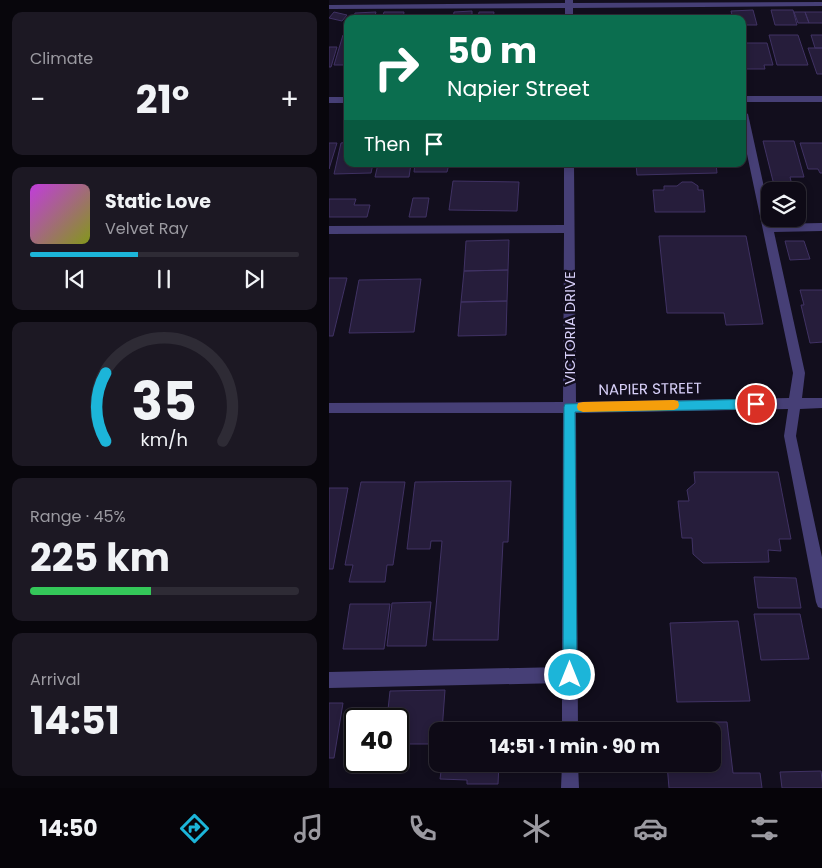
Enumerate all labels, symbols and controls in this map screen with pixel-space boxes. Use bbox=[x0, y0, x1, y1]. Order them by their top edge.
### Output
text: 50 m bbox=[447, 26, 537, 75]
icon: right bbox=[364, 35, 429, 100]
text: Climate bbox=[30, 47, 93, 70]
text: 21° bbox=[136, 73, 189, 126]
text: Napier Street bbox=[447, 73, 590, 104]
text: − bbox=[30, 80, 45, 119]
text: + bbox=[280, 80, 299, 119]
icon: arrive bbox=[420, 130, 448, 158]
text: Then bbox=[364, 131, 410, 158]
map controls bbox=[761, 182, 806, 227]
button: layers bbox=[761, 182, 806, 227]
text: Static Love bbox=[105, 188, 211, 215]
text: Velvet Ray bbox=[105, 217, 188, 240]
icon: previous bbox=[61, 265, 89, 293]
icon: pause bbox=[150, 265, 178, 293]
icon: next bbox=[240, 265, 268, 293]
street label: VICTORIA DRIVE bbox=[559, 271, 580, 385]
text: 35 bbox=[132, 365, 197, 438]
street label: NAPIER STREET bbox=[598, 377, 702, 400]
pin bbox=[735, 383, 777, 425]
icon: arrive bbox=[742, 390, 770, 418]
text: km/h bbox=[141, 427, 188, 452]
text: Range · 45% bbox=[30, 505, 126, 528]
text: 225 km bbox=[30, 531, 170, 584]
position arrow bbox=[543, 648, 595, 700]
text: Arrival bbox=[30, 668, 80, 691]
text: 14:51 bbox=[30, 694, 120, 747]
speed limit sign: 40 bbox=[344, 708, 409, 773]
text: 14:51 · 1 min · 90 m bbox=[490, 733, 660, 760]
icon: directions bbox=[177, 811, 212, 846]
icon: music bbox=[291, 811, 326, 846]
icon: phone bbox=[405, 811, 440, 846]
icon: climate bbox=[519, 811, 554, 846]
icon: car bbox=[633, 811, 668, 846]
icon: filters bbox=[747, 811, 782, 846]
text: 14:50 bbox=[40, 813, 98, 844]

